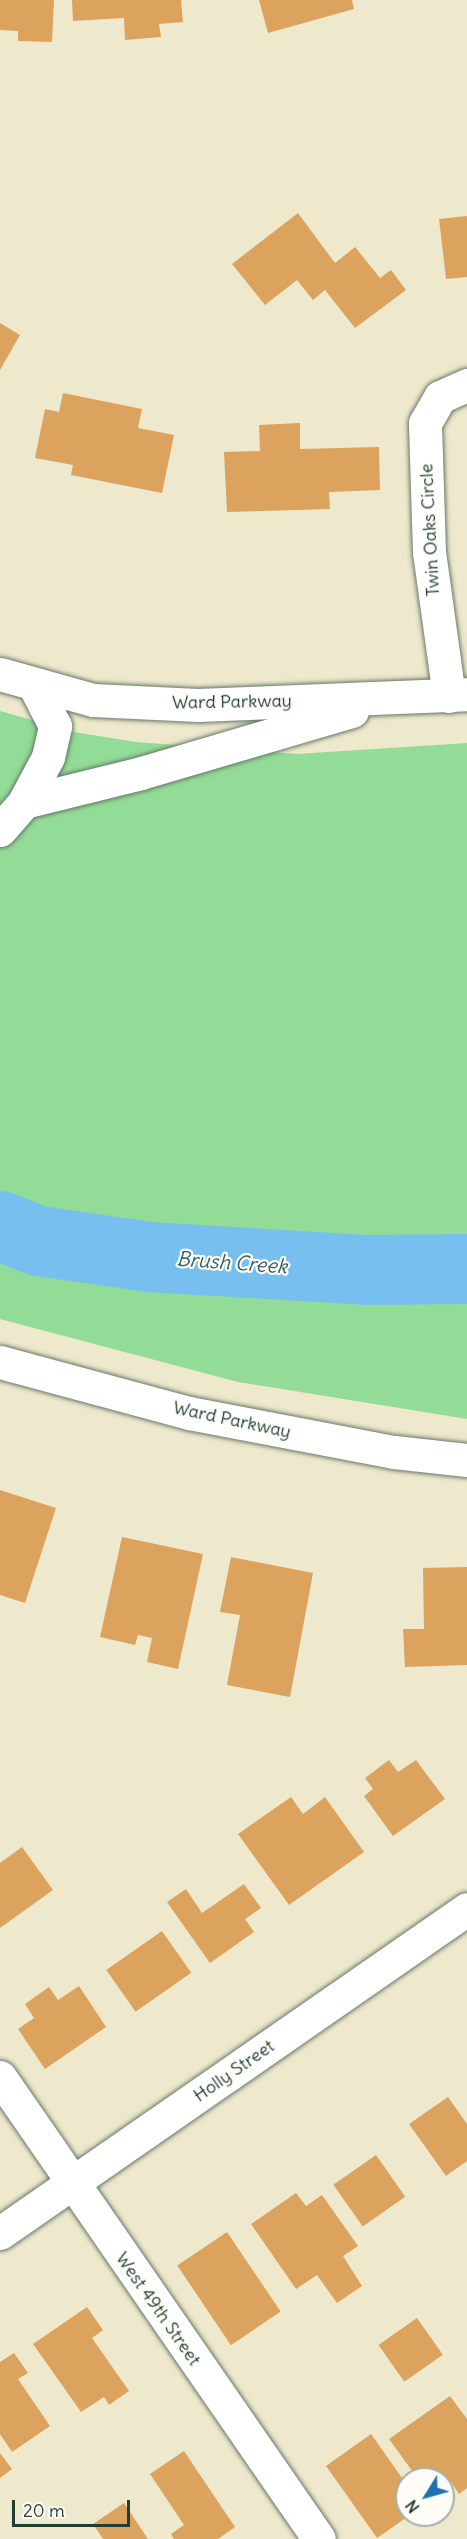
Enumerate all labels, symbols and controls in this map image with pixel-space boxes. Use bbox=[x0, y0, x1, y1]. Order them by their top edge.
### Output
street label: Twin Oaks Circle bbox=[416, 463, 444, 597]
street label: Ward Parkway bbox=[172, 690, 292, 714]
water label: Brush Creek bbox=[176, 1246, 288, 1278]
street label: Ward Parkway bbox=[171, 1397, 293, 1443]
street label: Holly Street bbox=[189, 2035, 279, 2107]
street label: West 49th Street bbox=[111, 2248, 205, 2370]
north arrow bbox=[395, 2467, 455, 2527]
scale bar bbox=[15, 2488, 134, 2526]
text: N bbox=[401, 2496, 424, 2517]
text: 20 m bbox=[23, 2499, 65, 2522]

